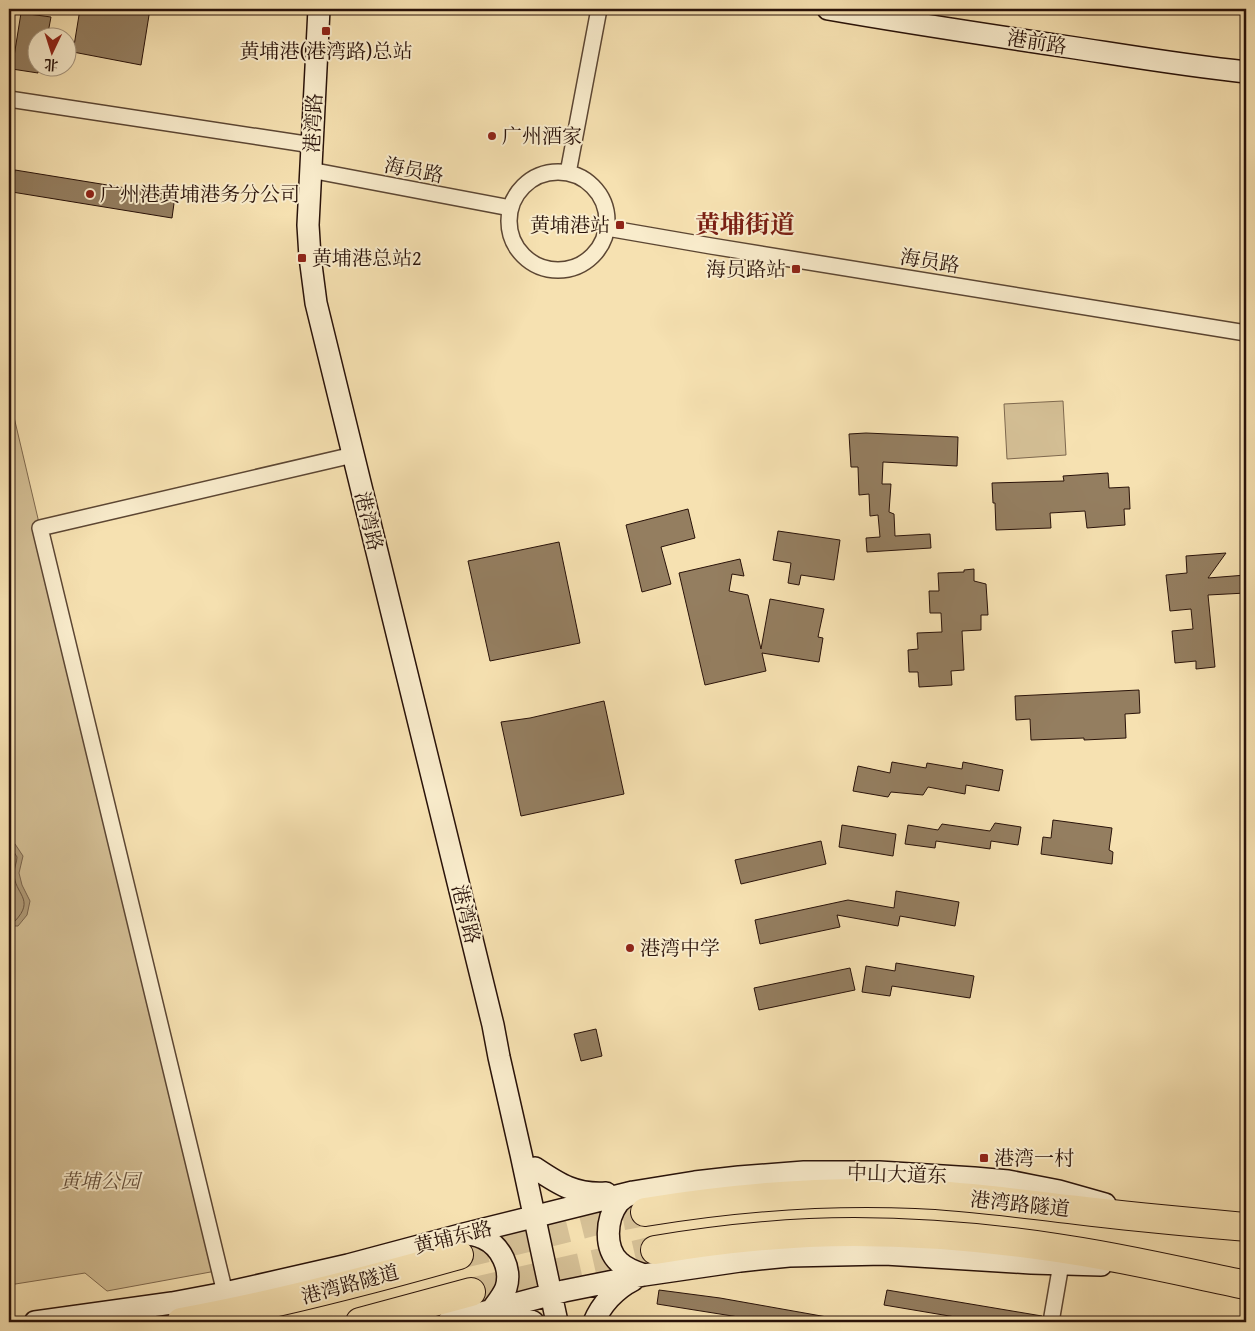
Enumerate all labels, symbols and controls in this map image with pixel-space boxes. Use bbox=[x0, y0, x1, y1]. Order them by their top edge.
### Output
street label: 港前路 bbox=[1005, 22, 1069, 61]
marker: 黄埔港(港湾路)总站 bbox=[320, 25, 332, 37]
north arrow bbox=[28, 28, 78, 78]
place label: 黄埔港(港湾路)总站 bbox=[240, 36, 412, 65]
text: 北 bbox=[43, 55, 59, 75]
street label: 港湾路 bbox=[296, 92, 329, 154]
place label: 广州酒家 bbox=[502, 121, 582, 150]
marker: 广州酒家 bbox=[486, 130, 498, 142]
street label: 海员路 bbox=[382, 150, 446, 189]
place label: 广州港黄埔港务分公司 bbox=[100, 179, 300, 208]
marker: 广州港黄埔港务分公司 bbox=[84, 188, 96, 200]
district label: 黄埔街道 bbox=[695, 206, 795, 242]
place label: 黄埔港站 bbox=[530, 210, 610, 239]
marker: 黄埔港站 bbox=[614, 219, 626, 231]
street label: 海员路 bbox=[898, 241, 962, 280]
place label: 黄埔港总站2 bbox=[312, 243, 422, 272]
marker: 黄埔港总站2 bbox=[296, 252, 308, 264]
place label: 海员路站 bbox=[706, 254, 786, 283]
marker: 海员路站 bbox=[790, 263, 802, 275]
street label: 港湾路 bbox=[348, 488, 391, 553]
street label: 港湾路 bbox=[445, 881, 488, 946]
place label: 港湾中学 bbox=[640, 933, 720, 962]
marker: 港湾中学 bbox=[624, 942, 636, 954]
place label: 港湾一村 bbox=[994, 1143, 1074, 1172]
marker: 港湾一村 bbox=[978, 1152, 990, 1164]
street label: 中山大道东 bbox=[847, 1157, 947, 1190]
park label: 黄埔公园 bbox=[60, 1166, 143, 1195]
street label: 港湾路隧道 bbox=[969, 1184, 1071, 1223]
street label: 黄埔东路 bbox=[411, 1213, 495, 1260]
street label: 港湾路隧道 bbox=[298, 1257, 402, 1310]

